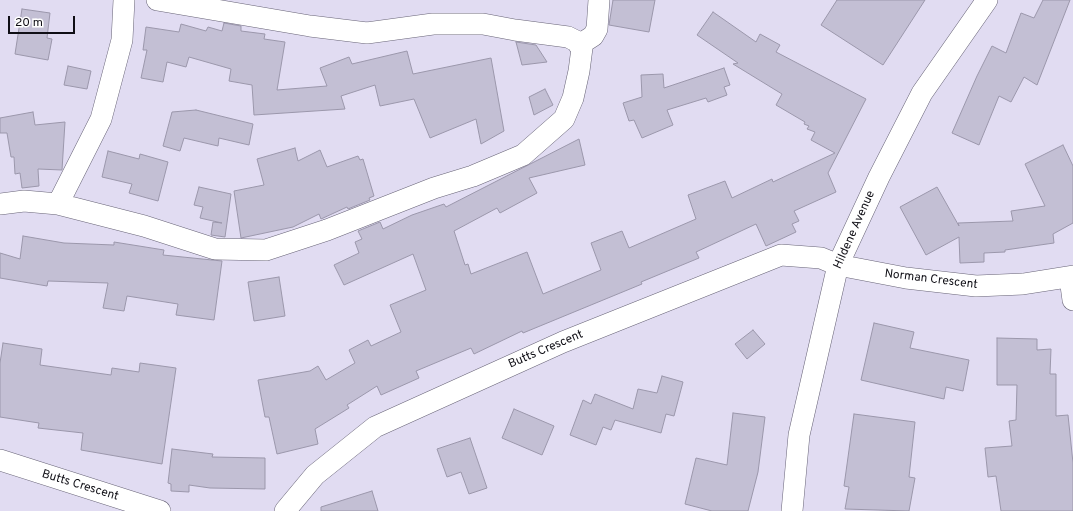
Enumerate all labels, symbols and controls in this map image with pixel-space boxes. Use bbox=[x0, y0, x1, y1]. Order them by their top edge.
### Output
scale bar bbox=[10, 8, 77, 34]
text: 20 m bbox=[15, 15, 43, 31]
street label: Hildene Avenue bbox=[831, 189, 879, 271]
street label: Norman Crescent bbox=[884, 267, 978, 293]
street label: Butts Crescent bbox=[507, 328, 585, 372]
street label: Butts Crescent bbox=[40, 467, 120, 505]

